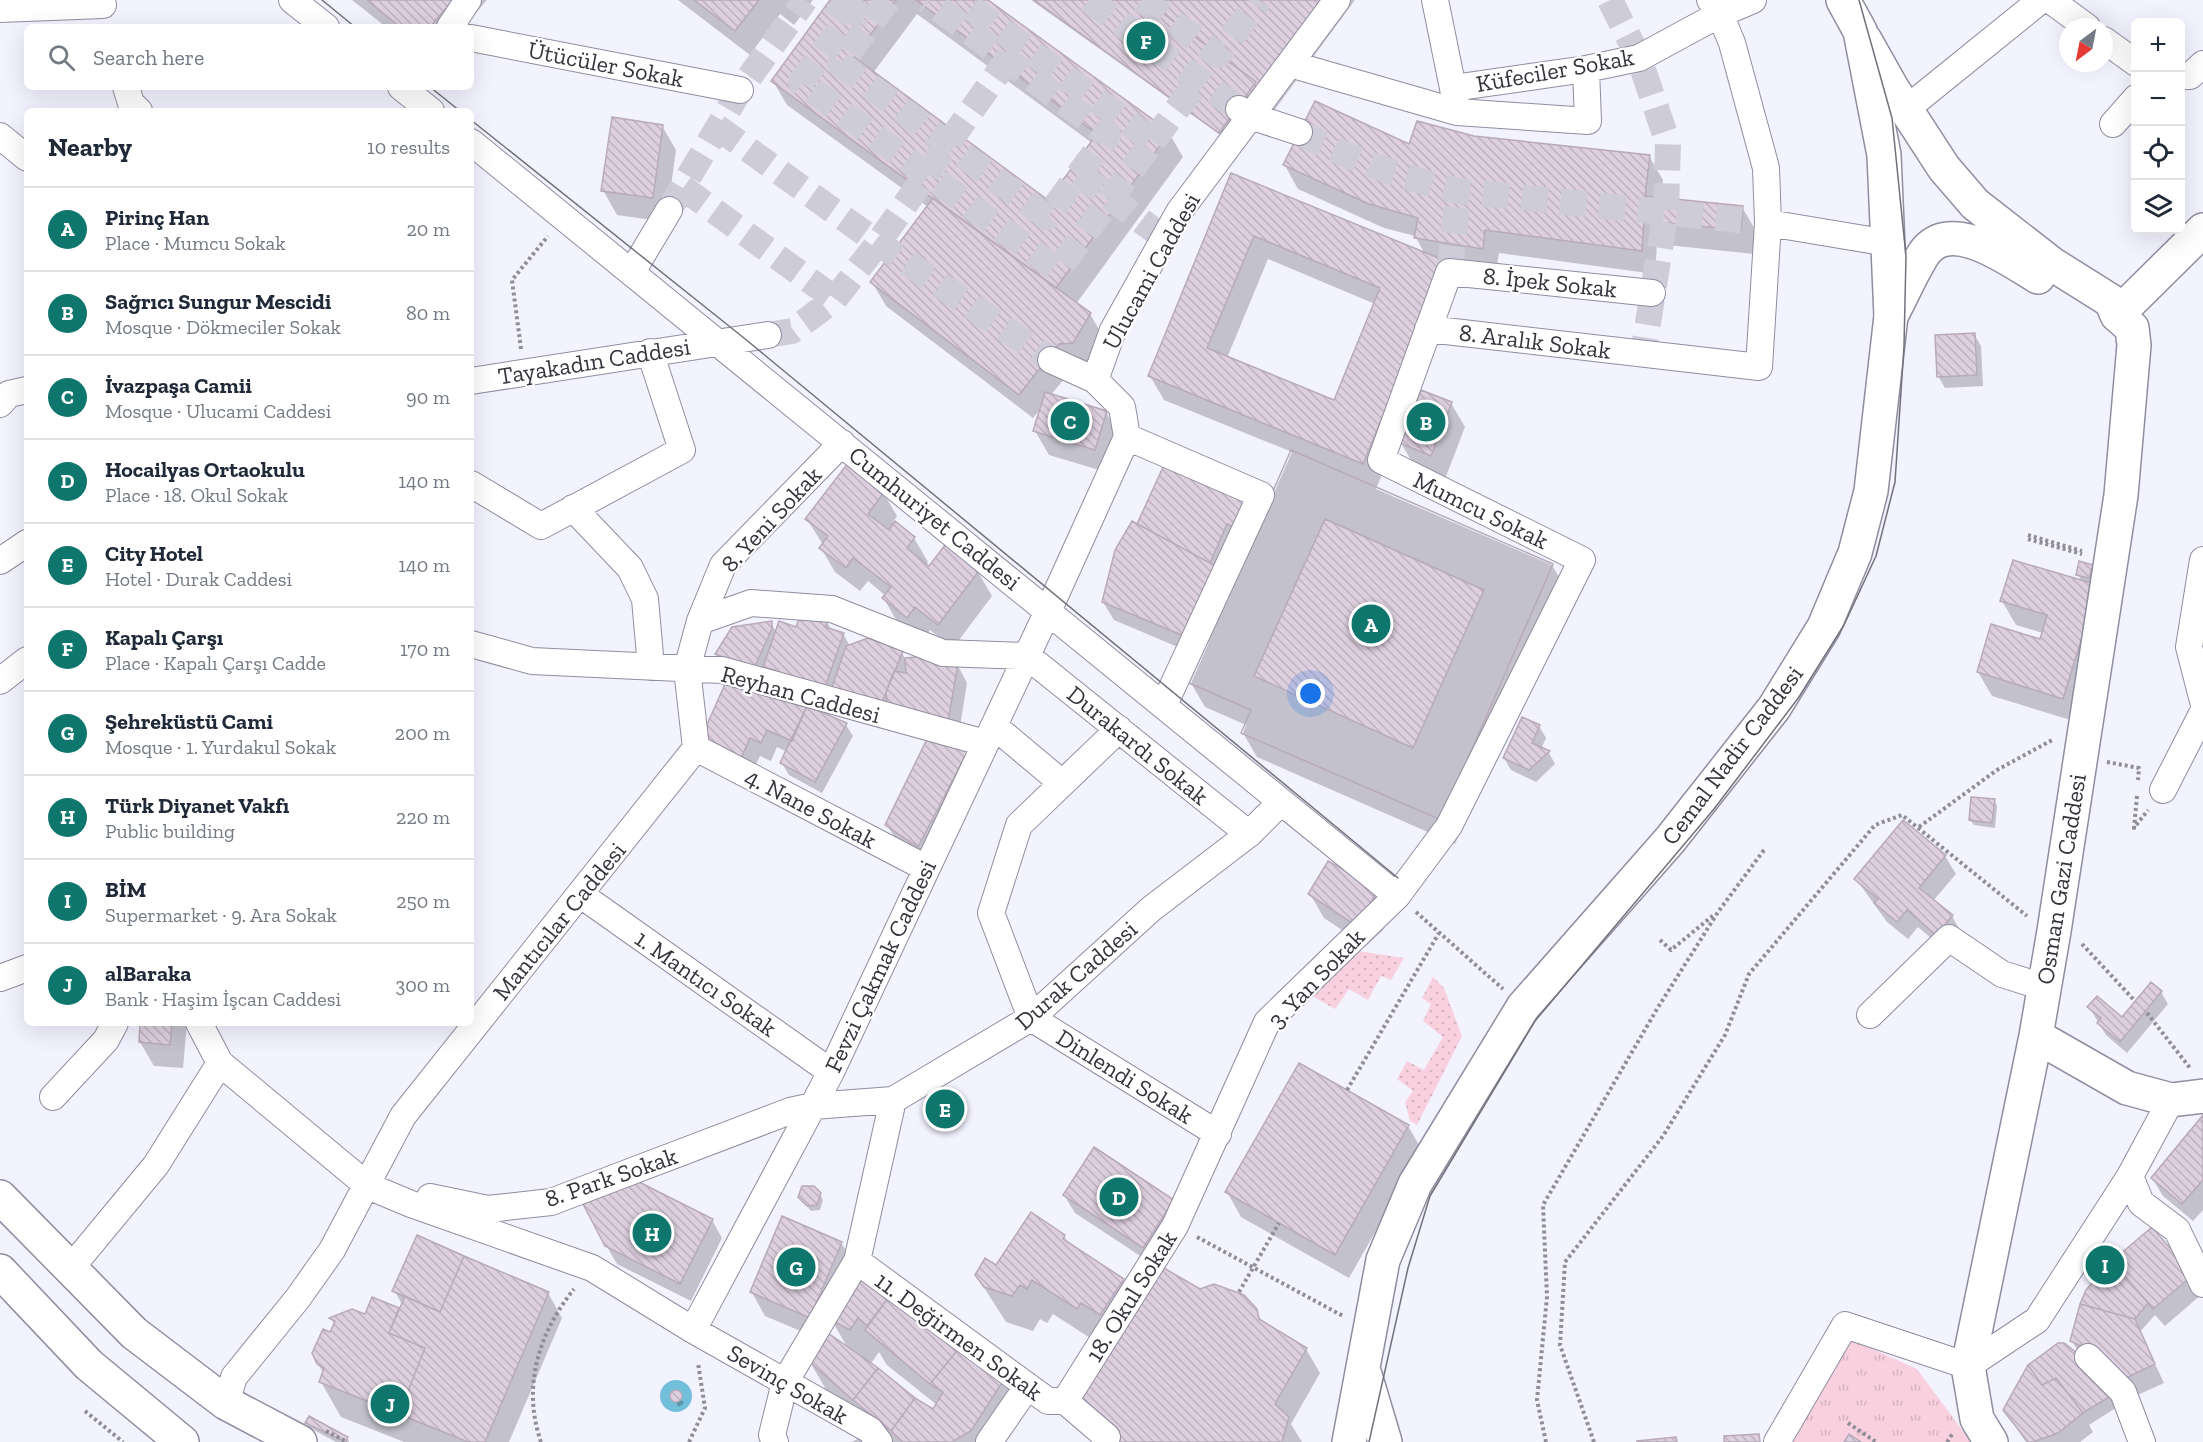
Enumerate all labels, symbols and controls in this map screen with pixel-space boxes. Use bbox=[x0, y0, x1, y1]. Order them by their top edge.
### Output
pin: F bbox=[1126, 18, 1166, 63]
north arrow bbox=[2059, 18, 2113, 72]
map controls bbox=[2131, 18, 2185, 234]
button: + bbox=[2131, 18, 2185, 72]
search box bbox=[24, 24, 474, 90]
street label: Ütücüler Sokak bbox=[525, 35, 687, 93]
icon: search bbox=[45, 41, 78, 74]
street label: Küfeciler Sokak bbox=[1474, 42, 1637, 98]
text: Search here bbox=[93, 44, 204, 71]
button: − bbox=[2131, 72, 2185, 126]
button: locate bbox=[2131, 126, 2185, 180]
text: Nearby bbox=[48, 131, 132, 163]
text: 10 results bbox=[367, 135, 450, 159]
button: layers bbox=[2131, 180, 2185, 234]
street label: Ulucami Caddesi bbox=[1096, 187, 1206, 354]
text: Pirinç Han bbox=[105, 204, 209, 231]
text: A bbox=[61, 217, 74, 241]
text: 20 m bbox=[406, 217, 450, 241]
text: Place · Mumcu Sokak bbox=[105, 231, 286, 255]
street label: 8. İpek Sokak bbox=[1482, 261, 1619, 304]
text: Sağrıcı Sungur Mescidi bbox=[105, 288, 331, 315]
text: B bbox=[61, 301, 74, 325]
text: 80 m bbox=[406, 301, 450, 325]
text: Mosque · Dökmeciler Sokak bbox=[105, 315, 341, 339]
street label: 8. Aralık Sokak bbox=[1458, 317, 1613, 365]
street label: Tayakadın Caddesi bbox=[496, 331, 692, 391]
text: İvazpaşa Camii bbox=[105, 372, 252, 399]
text: C bbox=[61, 385, 74, 409]
text: 90 m bbox=[406, 385, 450, 409]
pin: C bbox=[1050, 398, 1090, 444]
text: Mosque · Ulucami Caddesi bbox=[105, 399, 331, 423]
pin: B bbox=[1406, 400, 1446, 444]
street label: Cumhuriyet Caddesi bbox=[843, 440, 1027, 596]
text: Hocailyas Ortaokulu bbox=[105, 456, 305, 483]
street label: 8. Yeni Sokak bbox=[715, 460, 828, 578]
street label: Mumcu Sokak bbox=[1409, 465, 1554, 555]
text: D bbox=[61, 469, 74, 493]
text: 140 m bbox=[398, 469, 450, 493]
text: Place · 18. Okul Sokak bbox=[105, 483, 288, 507]
text: City Hotel bbox=[105, 540, 203, 567]
text: E bbox=[62, 553, 73, 577]
text: 140 m bbox=[398, 553, 450, 577]
text: Hotel · Durak Caddesi bbox=[105, 567, 292, 591]
pin: A bbox=[1352, 602, 1390, 646]
text: Kapalı Çarşı bbox=[105, 624, 223, 651]
text: F bbox=[62, 637, 73, 661]
text: 170 m bbox=[400, 637, 450, 661]
text: Place · Kapalı Çarşı Cadde bbox=[105, 651, 326, 675]
street label: Reyhan Caddesi bbox=[718, 659, 884, 729]
street label: Cemal Nadir Caddesi bbox=[1655, 660, 1809, 850]
street label: Durakardı Sokak bbox=[1062, 679, 1215, 811]
your location bbox=[1296, 679, 1325, 708]
text: Şehreküstü Cami bbox=[105, 708, 273, 735]
text: G bbox=[61, 721, 74, 745]
text: 200 m bbox=[395, 721, 450, 745]
text: Mosque · 1. Yurdakul Sokak bbox=[105, 735, 336, 759]
street label: 4. Nane Sokak bbox=[740, 761, 882, 855]
street label: Osman Gazi Caddesi bbox=[2030, 771, 2092, 986]
text: Türk Diyanet Vakfı bbox=[105, 792, 289, 819]
text: H bbox=[60, 805, 75, 829]
text: 220 m bbox=[396, 805, 450, 829]
text: Public building bbox=[105, 819, 235, 843]
street label: Mantıcılar Caddesi bbox=[486, 836, 632, 1006]
street label: Fevzi Çakmak Caddesi bbox=[818, 855, 942, 1077]
text: BİM bbox=[105, 876, 146, 903]
text: I bbox=[64, 889, 71, 913]
text: 250 m bbox=[396, 889, 450, 913]
text: Supermarket · 9. Ara Sokak bbox=[105, 903, 337, 927]
street label: Durak Caddesi bbox=[1009, 914, 1143, 1036]
street label: 3. Yan Sokak bbox=[1261, 922, 1371, 1034]
street label: 1. Mantıcı Sokak bbox=[629, 923, 783, 1043]
text: alBaraka bbox=[105, 960, 191, 987]
text: J bbox=[63, 973, 72, 997]
text: 300 m bbox=[395, 973, 450, 997]
text: Bank · Haşim İşcan Caddesi bbox=[105, 987, 341, 1011]
street label: Dinlendi Sokak bbox=[1051, 1022, 1199, 1130]
pin: E bbox=[926, 1086, 964, 1132]
street label: 8. Park Sokak bbox=[541, 1141, 681, 1213]
pin: D bbox=[1100, 1174, 1138, 1220]
pin: H bbox=[632, 1210, 672, 1256]
street label: 18. Okul Sokak bbox=[1079, 1225, 1183, 1367]
pin: I bbox=[2086, 1242, 2124, 1288]
pin: G bbox=[776, 1244, 816, 1290]
street label: 11. Değirmen Sokak bbox=[870, 1265, 1049, 1407]
street label: Sevinç Sokak bbox=[722, 1338, 854, 1430]
pin: J bbox=[370, 1382, 410, 1426]

